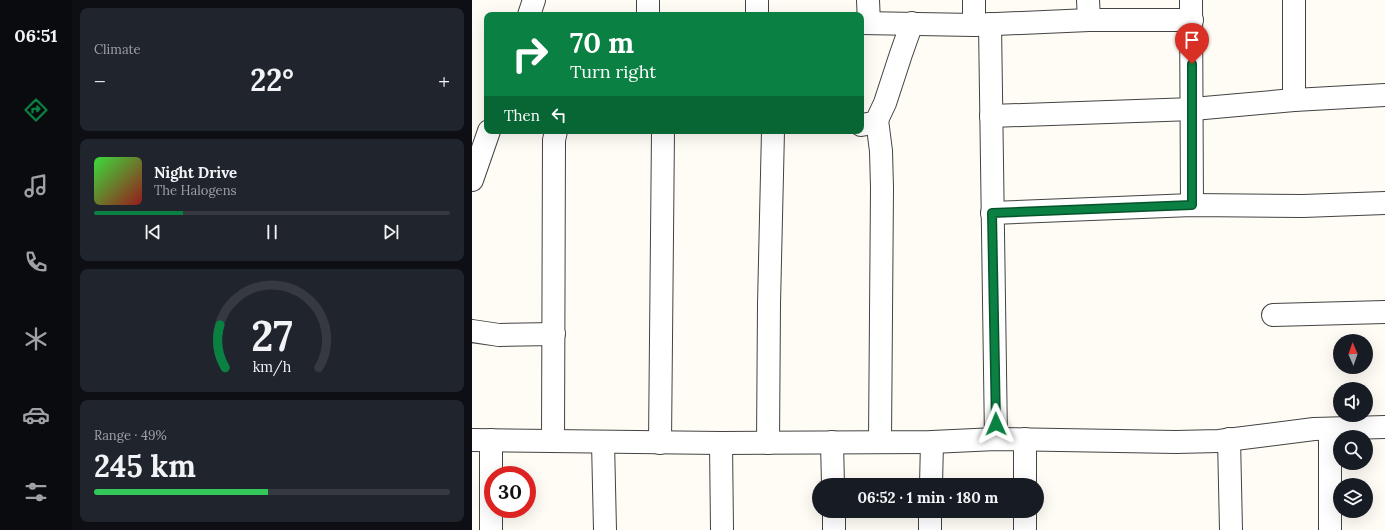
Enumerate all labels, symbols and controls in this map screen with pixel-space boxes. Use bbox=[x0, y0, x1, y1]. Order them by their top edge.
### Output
pin bbox=[1175, 23, 1209, 64]
text: 06:51 bbox=[14, 24, 58, 47]
text: 70 m bbox=[570, 25, 634, 61]
icon: right bbox=[504, 28, 556, 80]
icon: arrive bbox=[1181, 29, 1203, 51]
text: Climate bbox=[94, 41, 141, 58]
text: Turn right bbox=[570, 60, 656, 83]
text: 22° bbox=[250, 61, 294, 99]
text: − bbox=[94, 67, 106, 95]
text: + bbox=[438, 67, 450, 95]
icon: directions bbox=[22, 96, 50, 124]
icon: left bbox=[548, 104, 570, 126]
text: Then bbox=[504, 106, 540, 125]
text: Night Drive bbox=[154, 163, 237, 182]
icon: music bbox=[22, 172, 50, 200]
text: The Halogens bbox=[154, 182, 237, 199]
icon: previous bbox=[142, 221, 164, 243]
icon: pause bbox=[261, 221, 283, 243]
icon: next bbox=[380, 221, 402, 243]
icon: phone bbox=[22, 248, 50, 276]
text: 27 bbox=[251, 309, 293, 362]
icon: climate bbox=[22, 325, 50, 353]
north arrow bbox=[1333, 334, 1373, 374]
map controls bbox=[1333, 334, 1373, 518]
text: km/h bbox=[253, 358, 292, 377]
button: sound bbox=[1333, 382, 1373, 422]
icon: car bbox=[22, 401, 50, 429]
position arrow bbox=[975, 403, 1017, 445]
text: Range · 49% bbox=[94, 427, 167, 444]
button: search bbox=[1333, 430, 1373, 470]
text: 245 km bbox=[94, 447, 196, 485]
speed limit sign: 30 bbox=[484, 466, 536, 518]
icon: filters bbox=[22, 478, 50, 506]
button: layers bbox=[1333, 478, 1373, 518]
text: 06:52 · 1 min · 180 m bbox=[858, 488, 998, 507]

